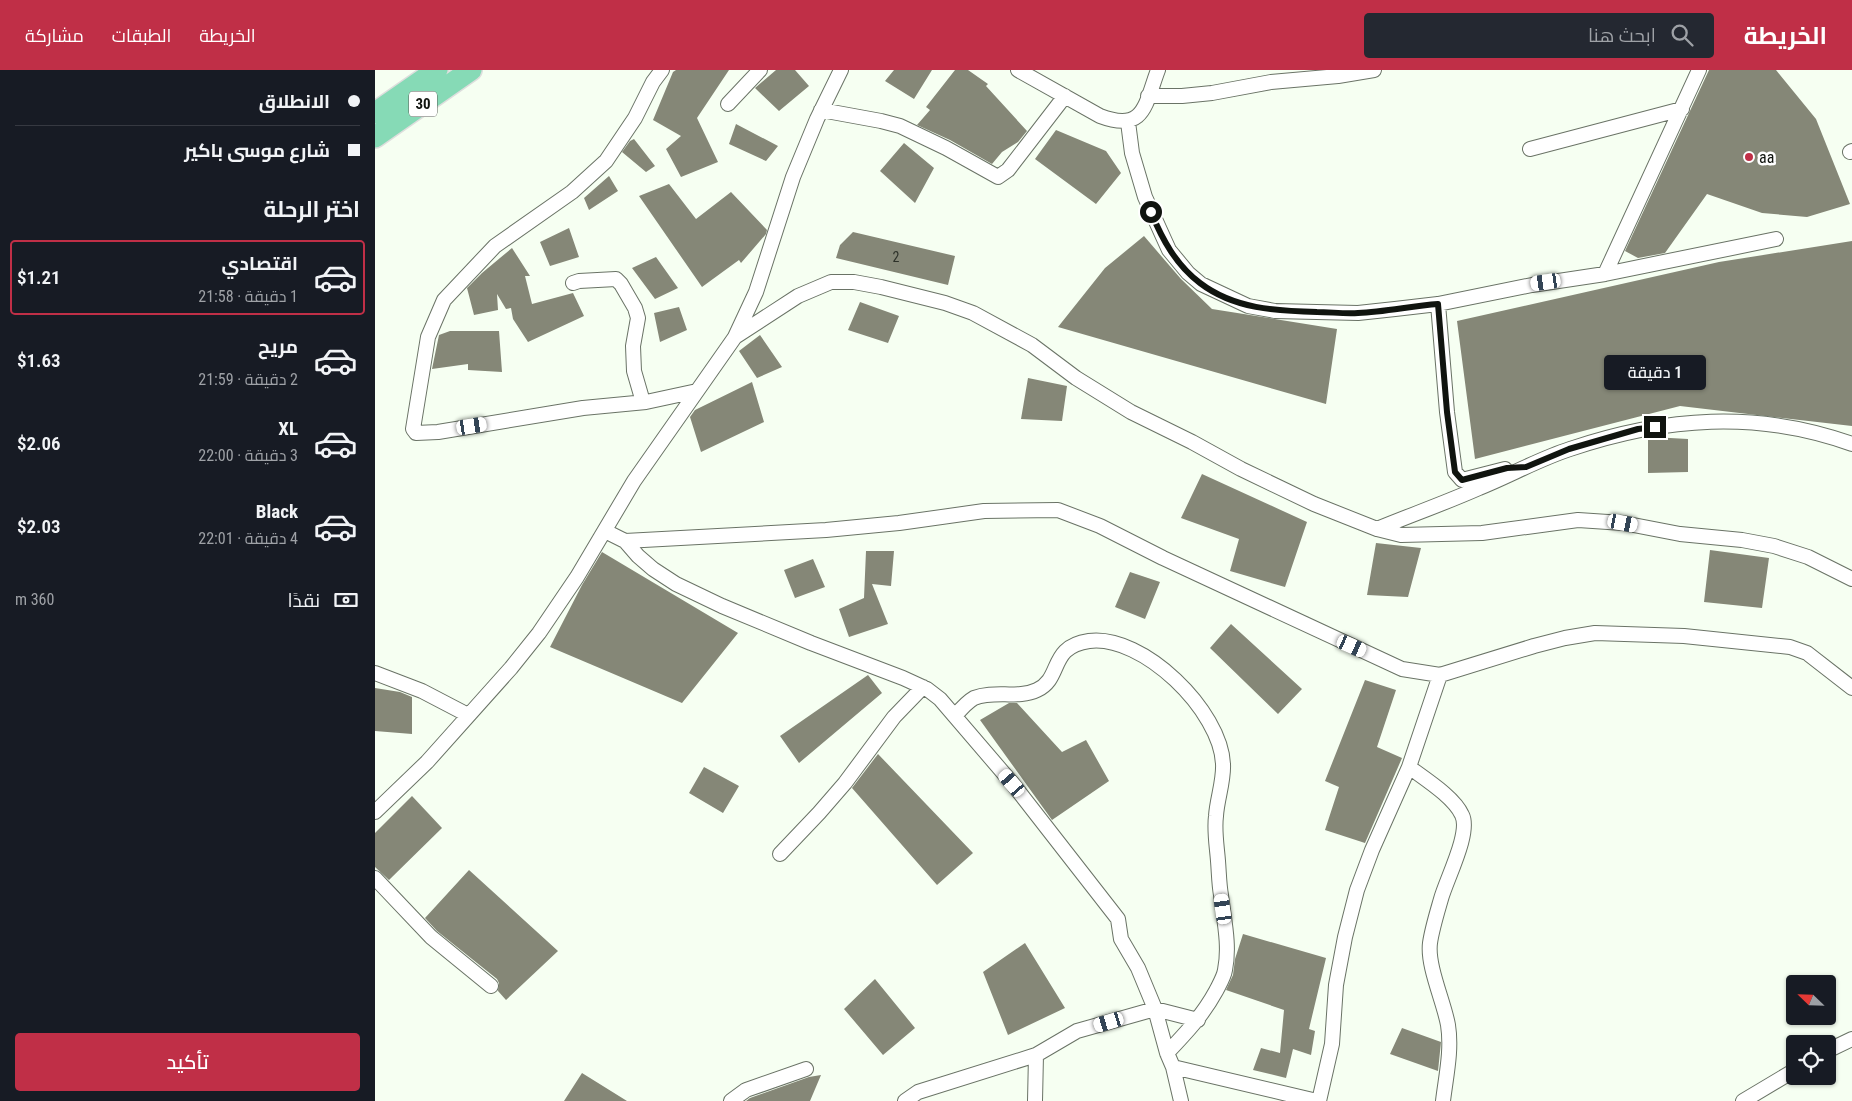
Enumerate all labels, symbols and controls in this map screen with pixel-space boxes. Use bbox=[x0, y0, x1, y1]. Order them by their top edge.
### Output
search box bbox=[1364, 13, 1714, 58]
icon: search bbox=[1668, 21, 1696, 49]
text: الخريطة bbox=[1744, 22, 1827, 50]
text: ابحث هنا bbox=[1588, 24, 1656, 47]
text: مشاركة bbox=[25, 25, 84, 46]
text: الطبقات bbox=[112, 25, 171, 46]
text: الخريطة bbox=[199, 25, 256, 46]
text: الانطلاق bbox=[259, 90, 330, 113]
road number: 30 bbox=[409, 92, 437, 116]
text: شارع موسى باكير bbox=[184, 139, 330, 162]
place label: aa bbox=[1759, 148, 1774, 167]
marker: aa bbox=[1743, 151, 1755, 163]
text: اختر الرحلة bbox=[263, 197, 360, 222]
route start bbox=[1140, 201, 1162, 223]
house number: 2 bbox=[893, 249, 900, 265]
text: اقتصادي bbox=[222, 252, 298, 275]
icon: car bbox=[313, 255, 358, 300]
text: $1.21 bbox=[17, 266, 61, 289]
car bbox=[1530, 272, 1561, 292]
text: 1 دقيقة · 21:58 bbox=[198, 287, 298, 306]
text: مريح bbox=[258, 335, 298, 358]
icon: car bbox=[313, 338, 358, 383]
text: $1.63 bbox=[17, 349, 61, 372]
callout: 1 دقيقة bbox=[1604, 354, 1706, 390]
text: 1 دقيقة bbox=[1628, 363, 1682, 382]
text: 2 دقيقة · 21:59 bbox=[198, 370, 298, 389]
car bbox=[456, 416, 487, 436]
route end bbox=[1644, 416, 1666, 438]
text: XL bbox=[278, 417, 298, 440]
icon: car bbox=[313, 421, 358, 466]
text: $2.06 bbox=[17, 432, 61, 455]
text: 3 دقيقة · 22:00 bbox=[198, 446, 298, 465]
text: Black bbox=[256, 500, 298, 523]
icon: car bbox=[313, 504, 358, 549]
car bbox=[1606, 513, 1639, 533]
text: $2.03 bbox=[17, 515, 61, 538]
text: 4 دقيقة · 22:01 bbox=[198, 529, 298, 548]
icon: cash bbox=[332, 586, 360, 614]
text: نقدًا bbox=[288, 589, 320, 612]
text: 360 m bbox=[15, 590, 54, 609]
car bbox=[1335, 633, 1368, 659]
car bbox=[996, 767, 1027, 799]
car bbox=[1213, 893, 1232, 925]
north arrow bbox=[1786, 975, 1836, 1025]
map controls bbox=[1786, 975, 1836, 1085]
car bbox=[1092, 1010, 1125, 1034]
button: تأكيد bbox=[15, 1033, 360, 1091]
button: locate bbox=[1786, 1035, 1836, 1085]

